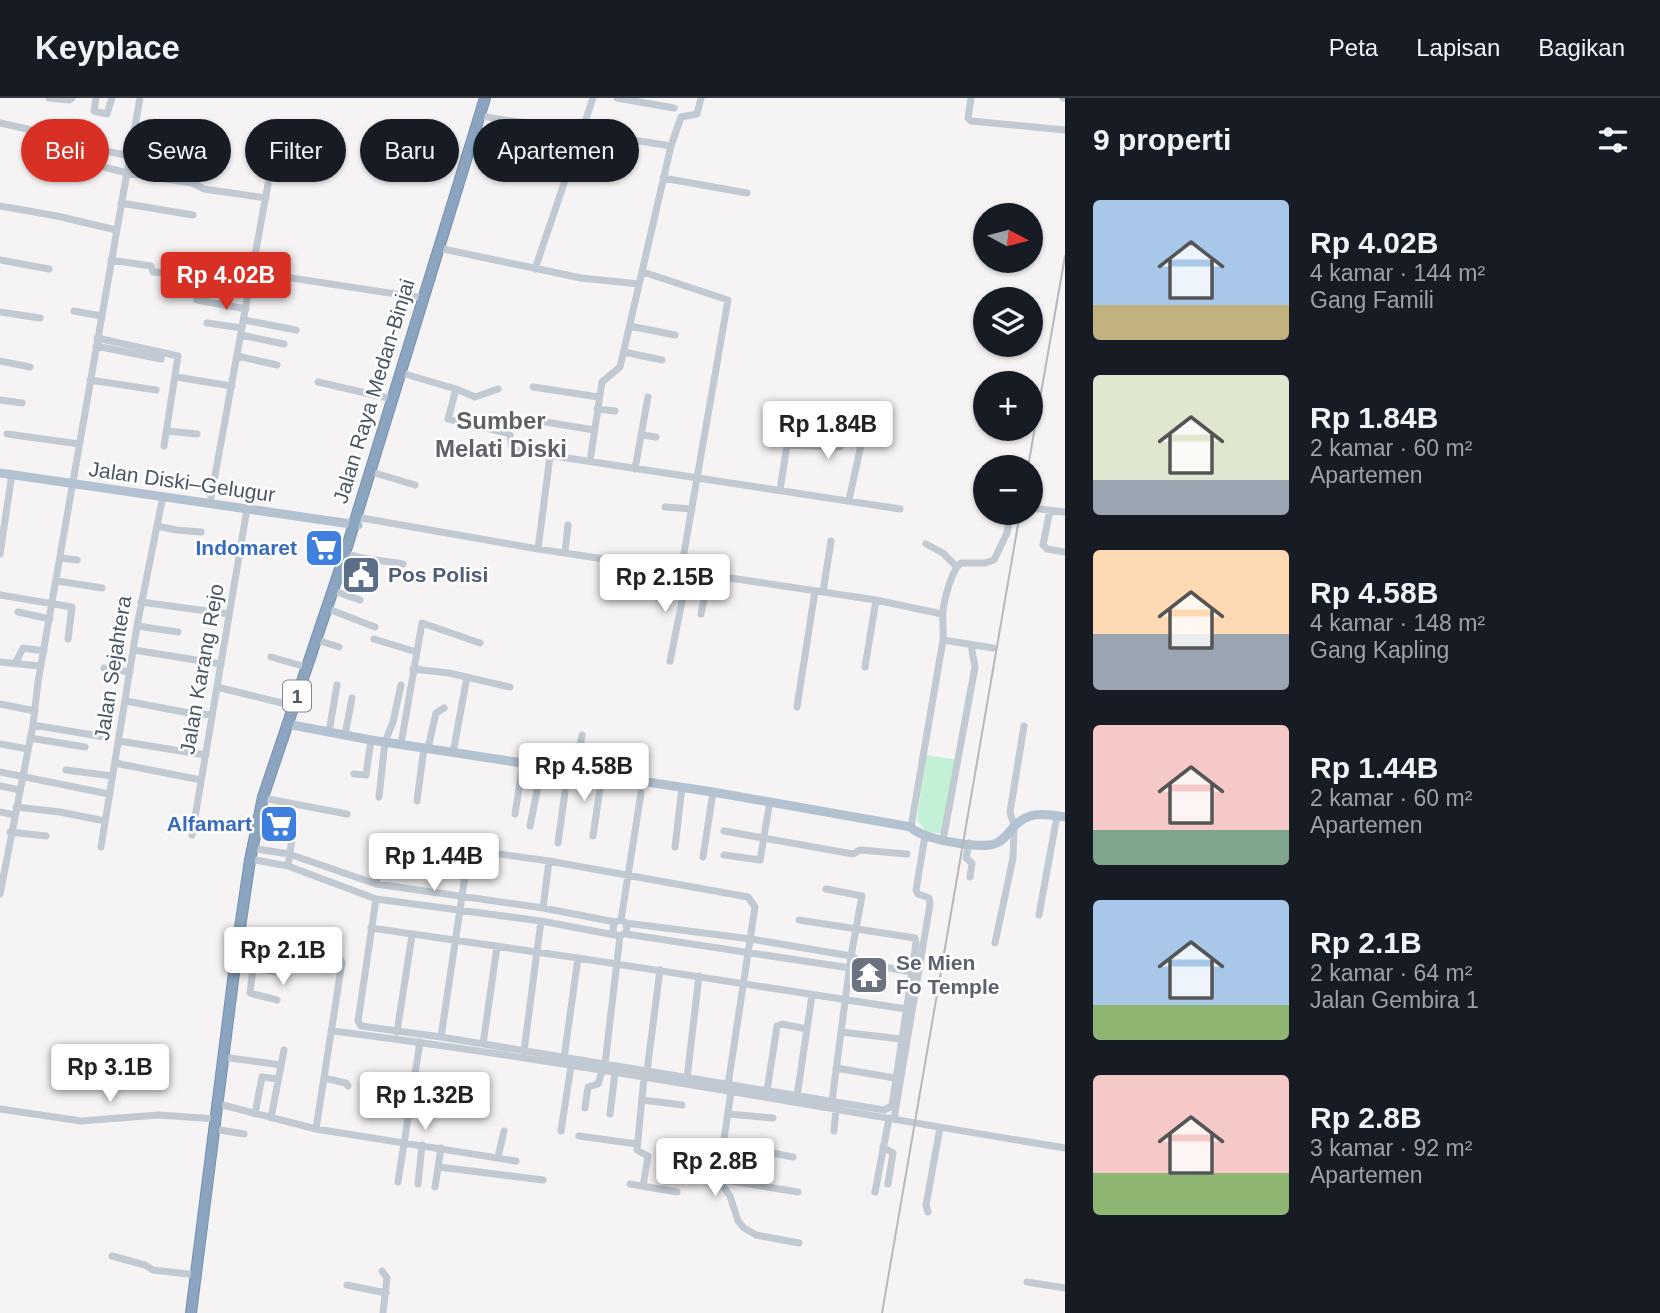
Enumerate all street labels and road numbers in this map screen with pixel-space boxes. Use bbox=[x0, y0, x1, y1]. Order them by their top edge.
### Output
street label: Jalan Raya Medan-Binjai bbox=[328, 276, 419, 506]
street label: Jalan Diski–Gelugur bbox=[87, 457, 277, 506]
street label: Jalan Karang Rejo bbox=[175, 582, 228, 756]
street label: Jalan Sejahtera bbox=[90, 594, 135, 742]
road number: 1 bbox=[283, 680, 311, 712]

